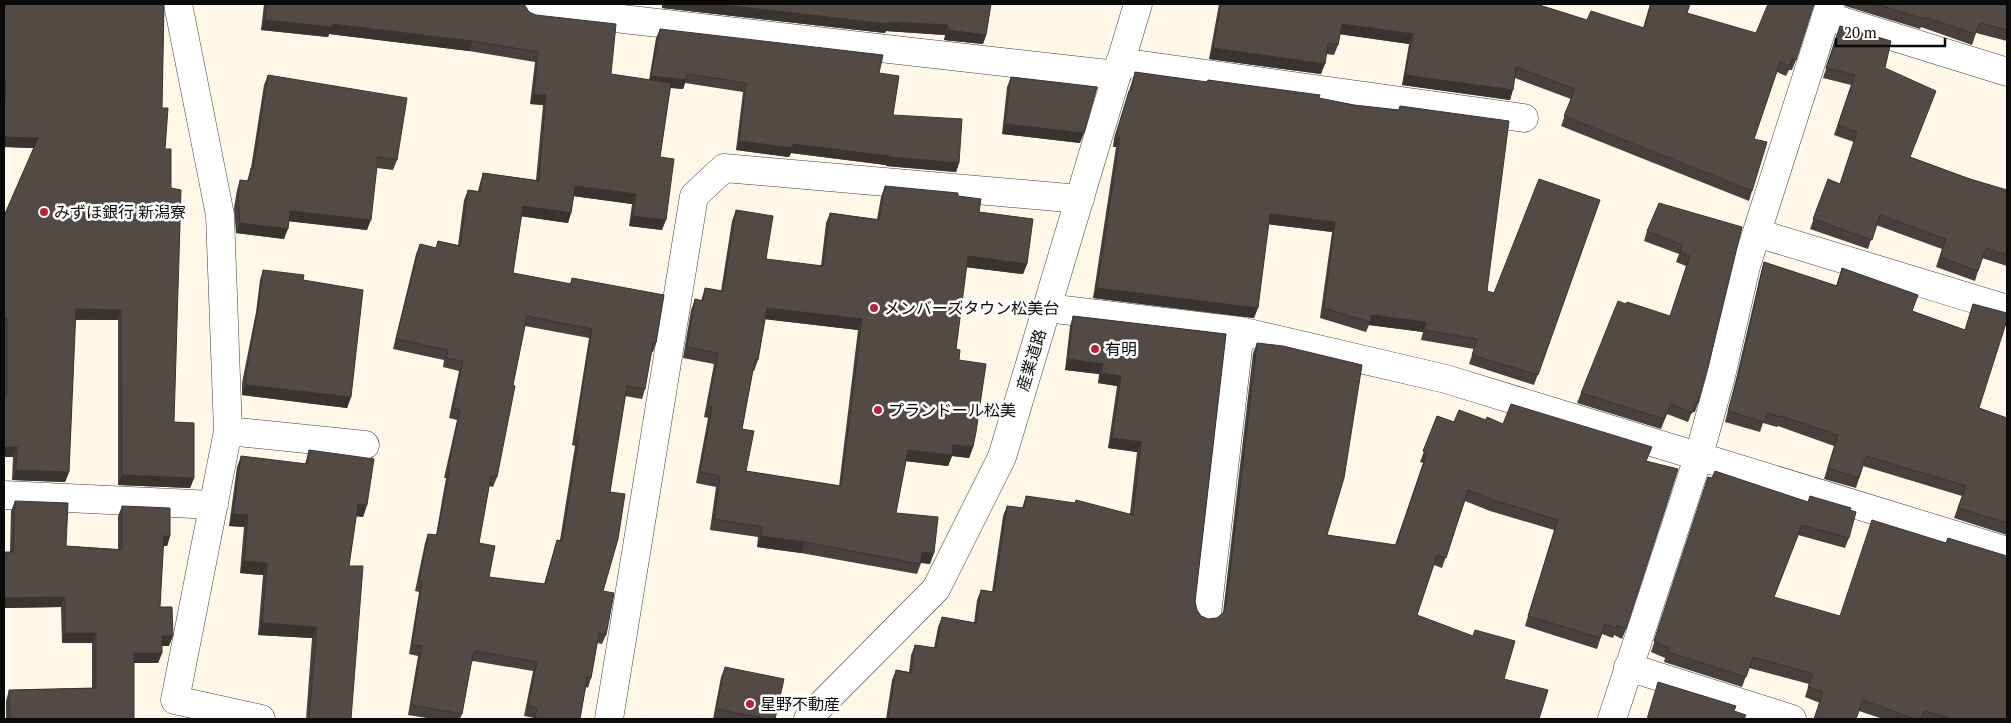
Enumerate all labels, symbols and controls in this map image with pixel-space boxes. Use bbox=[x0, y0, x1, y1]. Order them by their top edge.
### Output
scale bar bbox=[1836, 15, 1945, 47]
text: 20 m bbox=[1844, 22, 1877, 42]
place label: みずほ銀行 新潟寮 bbox=[54, 201, 186, 223]
marker: みずほ銀行 新潟寮 bbox=[38, 206, 50, 218]
place label: メンバーズタウン松美台 bbox=[884, 297, 1059, 319]
marker: メンバーズタウン松美台 bbox=[868, 302, 880, 314]
street label: 産業道路 bbox=[1011, 326, 1051, 394]
place label: 有明 bbox=[1105, 338, 1137, 360]
marker: 有明 bbox=[1089, 343, 1101, 355]
place label: プランドール松美 bbox=[888, 399, 1016, 421]
marker: プランドール松美 bbox=[872, 404, 884, 416]
place label: 星野不動産 bbox=[760, 693, 840, 715]
marker: 星野不動産 bbox=[744, 698, 756, 710]

